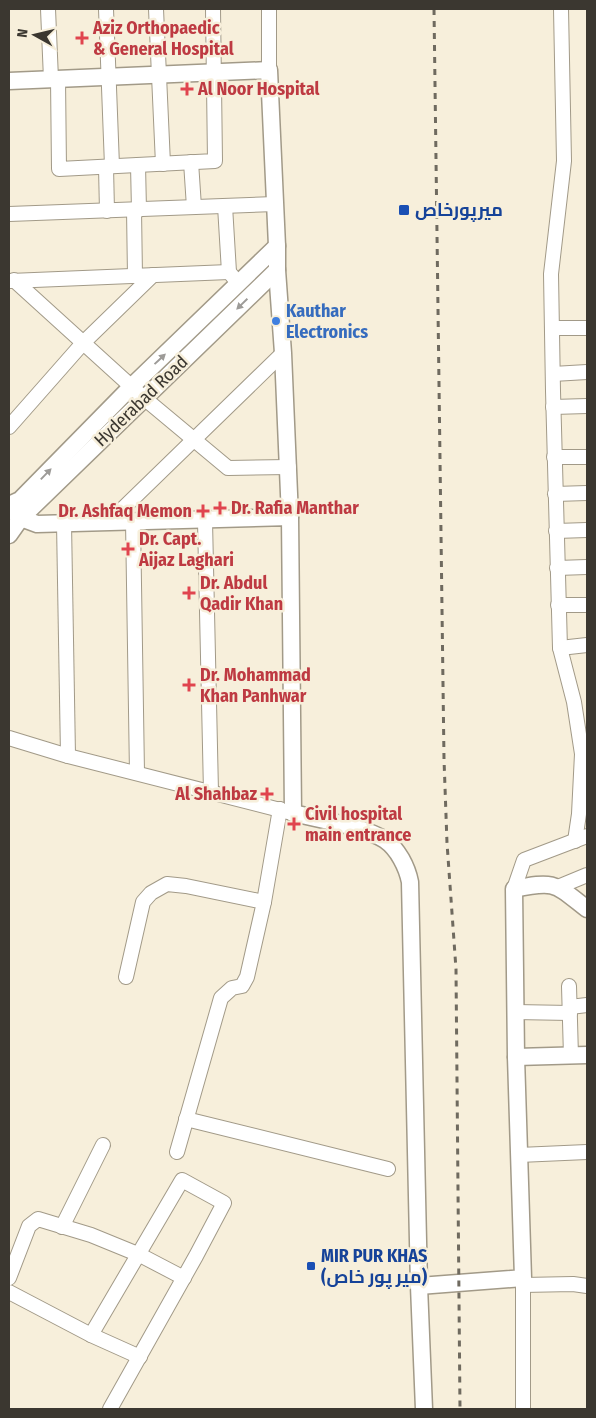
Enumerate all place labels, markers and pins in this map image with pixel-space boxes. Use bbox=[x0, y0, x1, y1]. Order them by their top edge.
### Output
place label: Aziz Orthopaedic & General Hospital bbox=[92, 17, 234, 60]
marker: Aziz Orthopaedic & General Hospital bbox=[75, 31, 89, 45]
place label: Al Noor Hospital bbox=[197, 78, 319, 100]
marker: Al Noor Hospital bbox=[180, 82, 194, 96]
place label: ميرپورخاص bbox=[415, 199, 503, 222]
marker: ميرپورخاص bbox=[397, 203, 411, 217]
place label: Kauthar Electronics bbox=[286, 300, 368, 343]
marker: Kauthar Electronics bbox=[270, 315, 282, 327]
place label: Dr. Rafia Manthar bbox=[231, 497, 359, 519]
place label: Dr. Ashfaq Memon bbox=[58, 500, 192, 522]
marker: Dr. Rafia Manthar bbox=[213, 501, 227, 515]
marker: Dr. Ashfaq Memon bbox=[196, 504, 210, 518]
place label: Dr. Capt. Aijaz Laghari bbox=[138, 528, 234, 571]
marker: Dr. Capt. Aijaz Laghari bbox=[121, 542, 135, 556]
place label: Dr. Abdul Qadir Khan bbox=[200, 572, 283, 615]
marker: Dr. Abdul Qadir Khan bbox=[182, 586, 196, 600]
place label: Dr. Mohammad Khan Panhwar bbox=[200, 664, 311, 707]
marker: Dr. Mohammad Khan Panhwar bbox=[182, 678, 196, 692]
place label: Al Shahbaz bbox=[174, 783, 257, 805]
marker: Al Shahbaz bbox=[261, 788, 273, 800]
place label: Civil hospital main entrance bbox=[305, 803, 411, 846]
marker: Civil hospital main entrance bbox=[287, 817, 301, 831]
place label: MIR PUR KHAS (میر پور خاص) bbox=[321, 1245, 428, 1289]
marker: MIR PUR KHAS (میر پور خاص) bbox=[305, 1260, 317, 1272]

